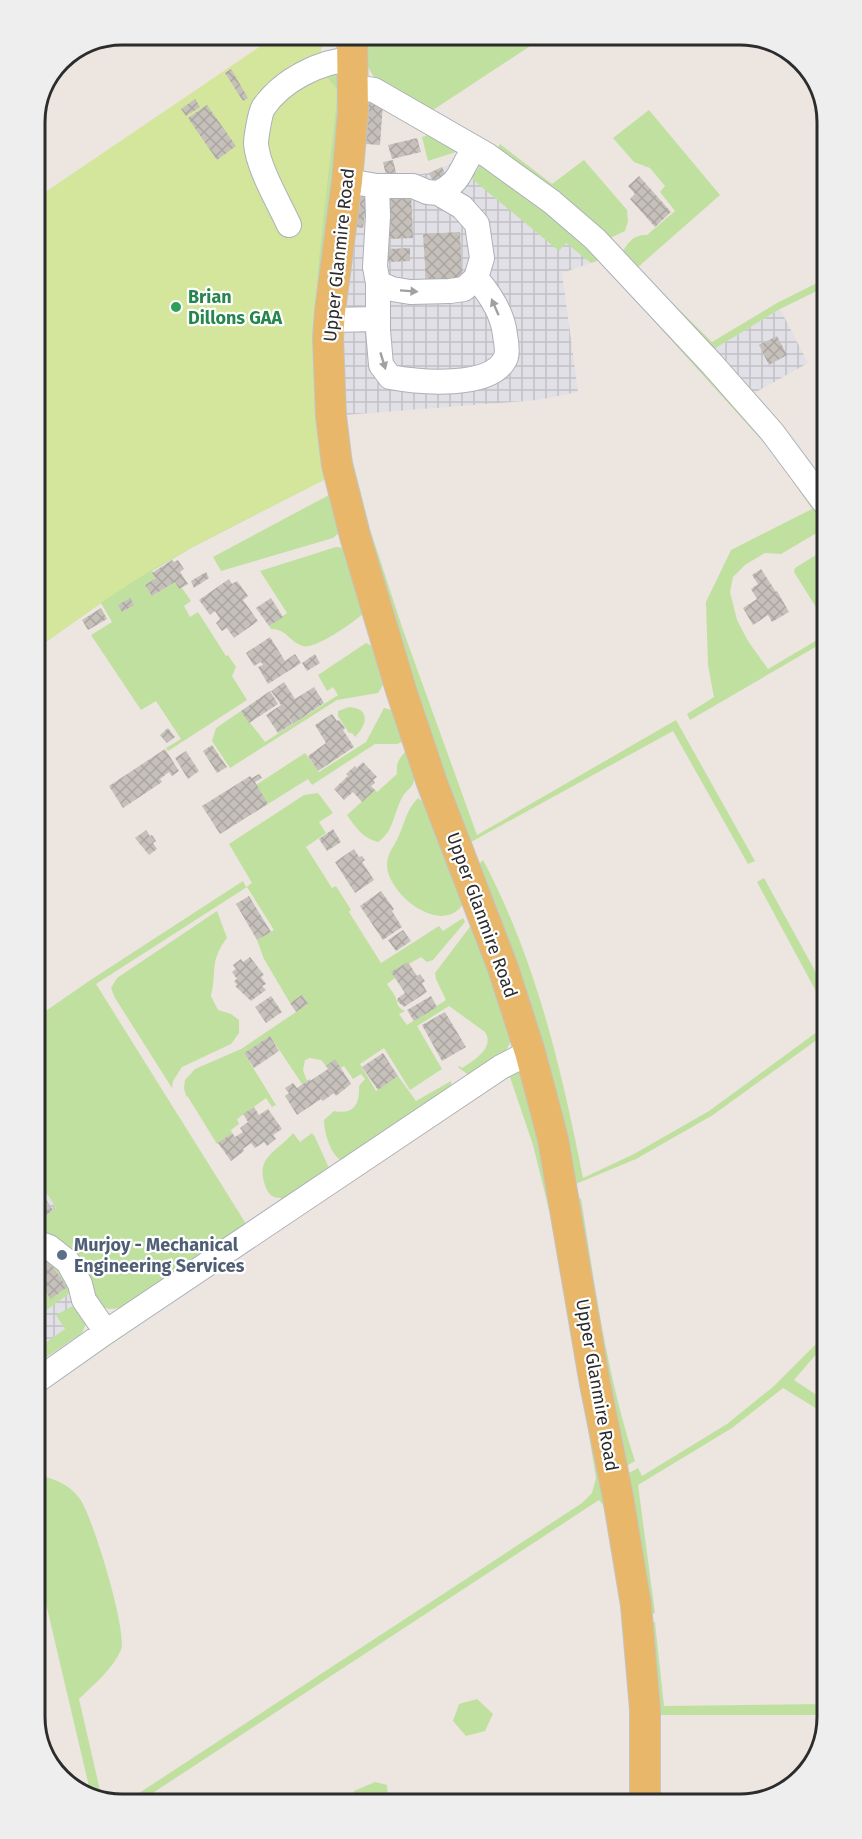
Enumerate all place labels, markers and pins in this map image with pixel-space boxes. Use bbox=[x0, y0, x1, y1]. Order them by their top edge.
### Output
place label: Brian Dillons GAA bbox=[188, 286, 282, 329]
marker: Brian Dillons GAA bbox=[169, 300, 183, 314]
place label: Murjoy - Mechanical Engineering Services bbox=[74, 1234, 245, 1277]
marker: Murjoy - Mechanical Engineering Services bbox=[55, 1248, 69, 1262]

